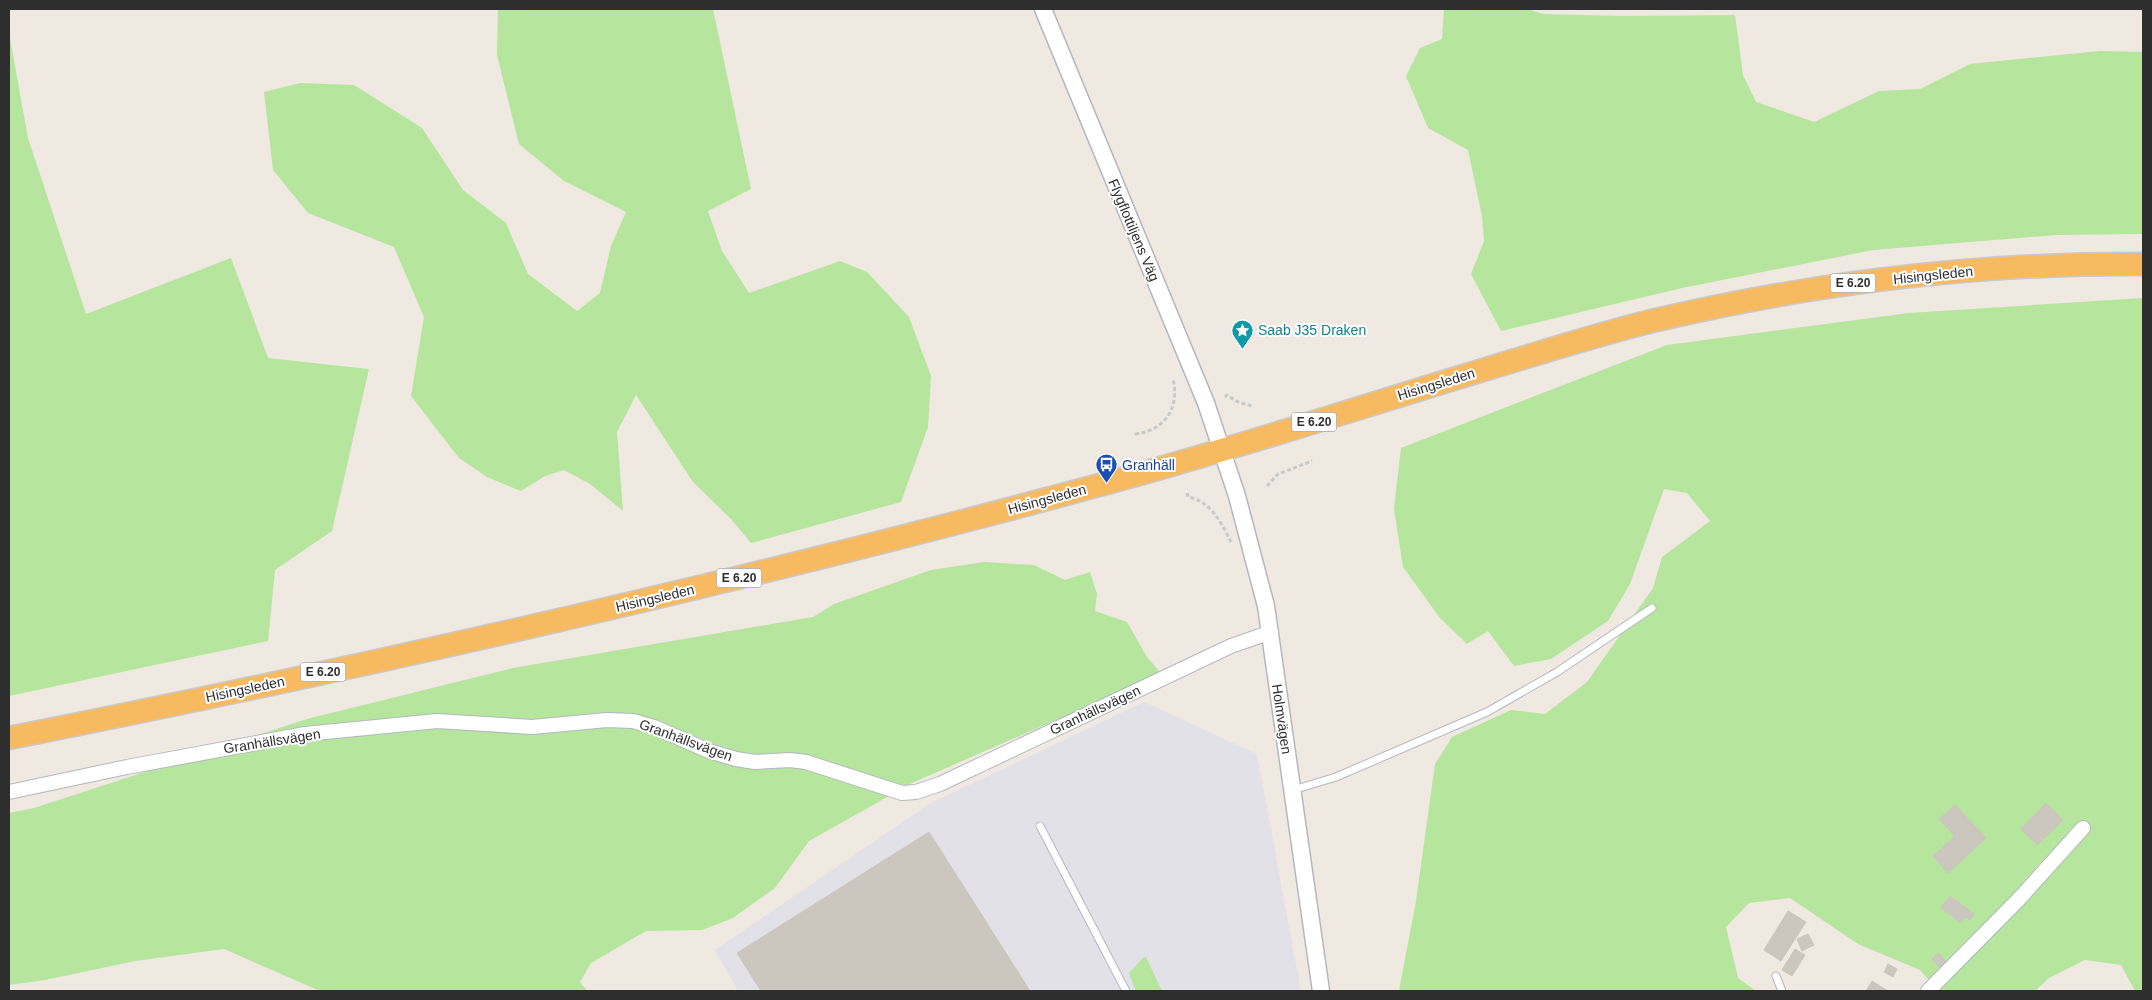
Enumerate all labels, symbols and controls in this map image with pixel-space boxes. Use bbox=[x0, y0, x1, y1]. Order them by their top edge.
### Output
street label: Flygflottiljens Väg bbox=[1105, 176, 1163, 284]
street label: Hisingsleden bbox=[1892, 263, 1974, 287]
road number: E 6.20 bbox=[1830, 274, 1876, 292]
place icon: Saab J35 Draken bbox=[1230, 318, 1254, 349]
place label: Saab J35 Draken bbox=[1258, 322, 1366, 338]
street label: Hisingsleden bbox=[1395, 365, 1477, 403]
road number: E 6.20 bbox=[1292, 412, 1336, 432]
bus stop icon: Granhäll bbox=[1094, 453, 1118, 484]
place label: Granhäll bbox=[1122, 457, 1175, 473]
street label: Hisingsleden bbox=[1006, 481, 1088, 517]
road number: E 6.20 bbox=[716, 568, 762, 588]
street label: Hisingsleden bbox=[614, 581, 696, 615]
road number: E 6.20 bbox=[300, 662, 346, 682]
street label: Hisingsleden bbox=[204, 673, 286, 705]
street label: Granhällsvägen bbox=[1047, 682, 1143, 738]
street label: Holmvägen bbox=[1269, 683, 1295, 755]
street label: Granhällsvägen bbox=[637, 716, 735, 764]
street label: Granhällsvägen bbox=[222, 725, 322, 757]

